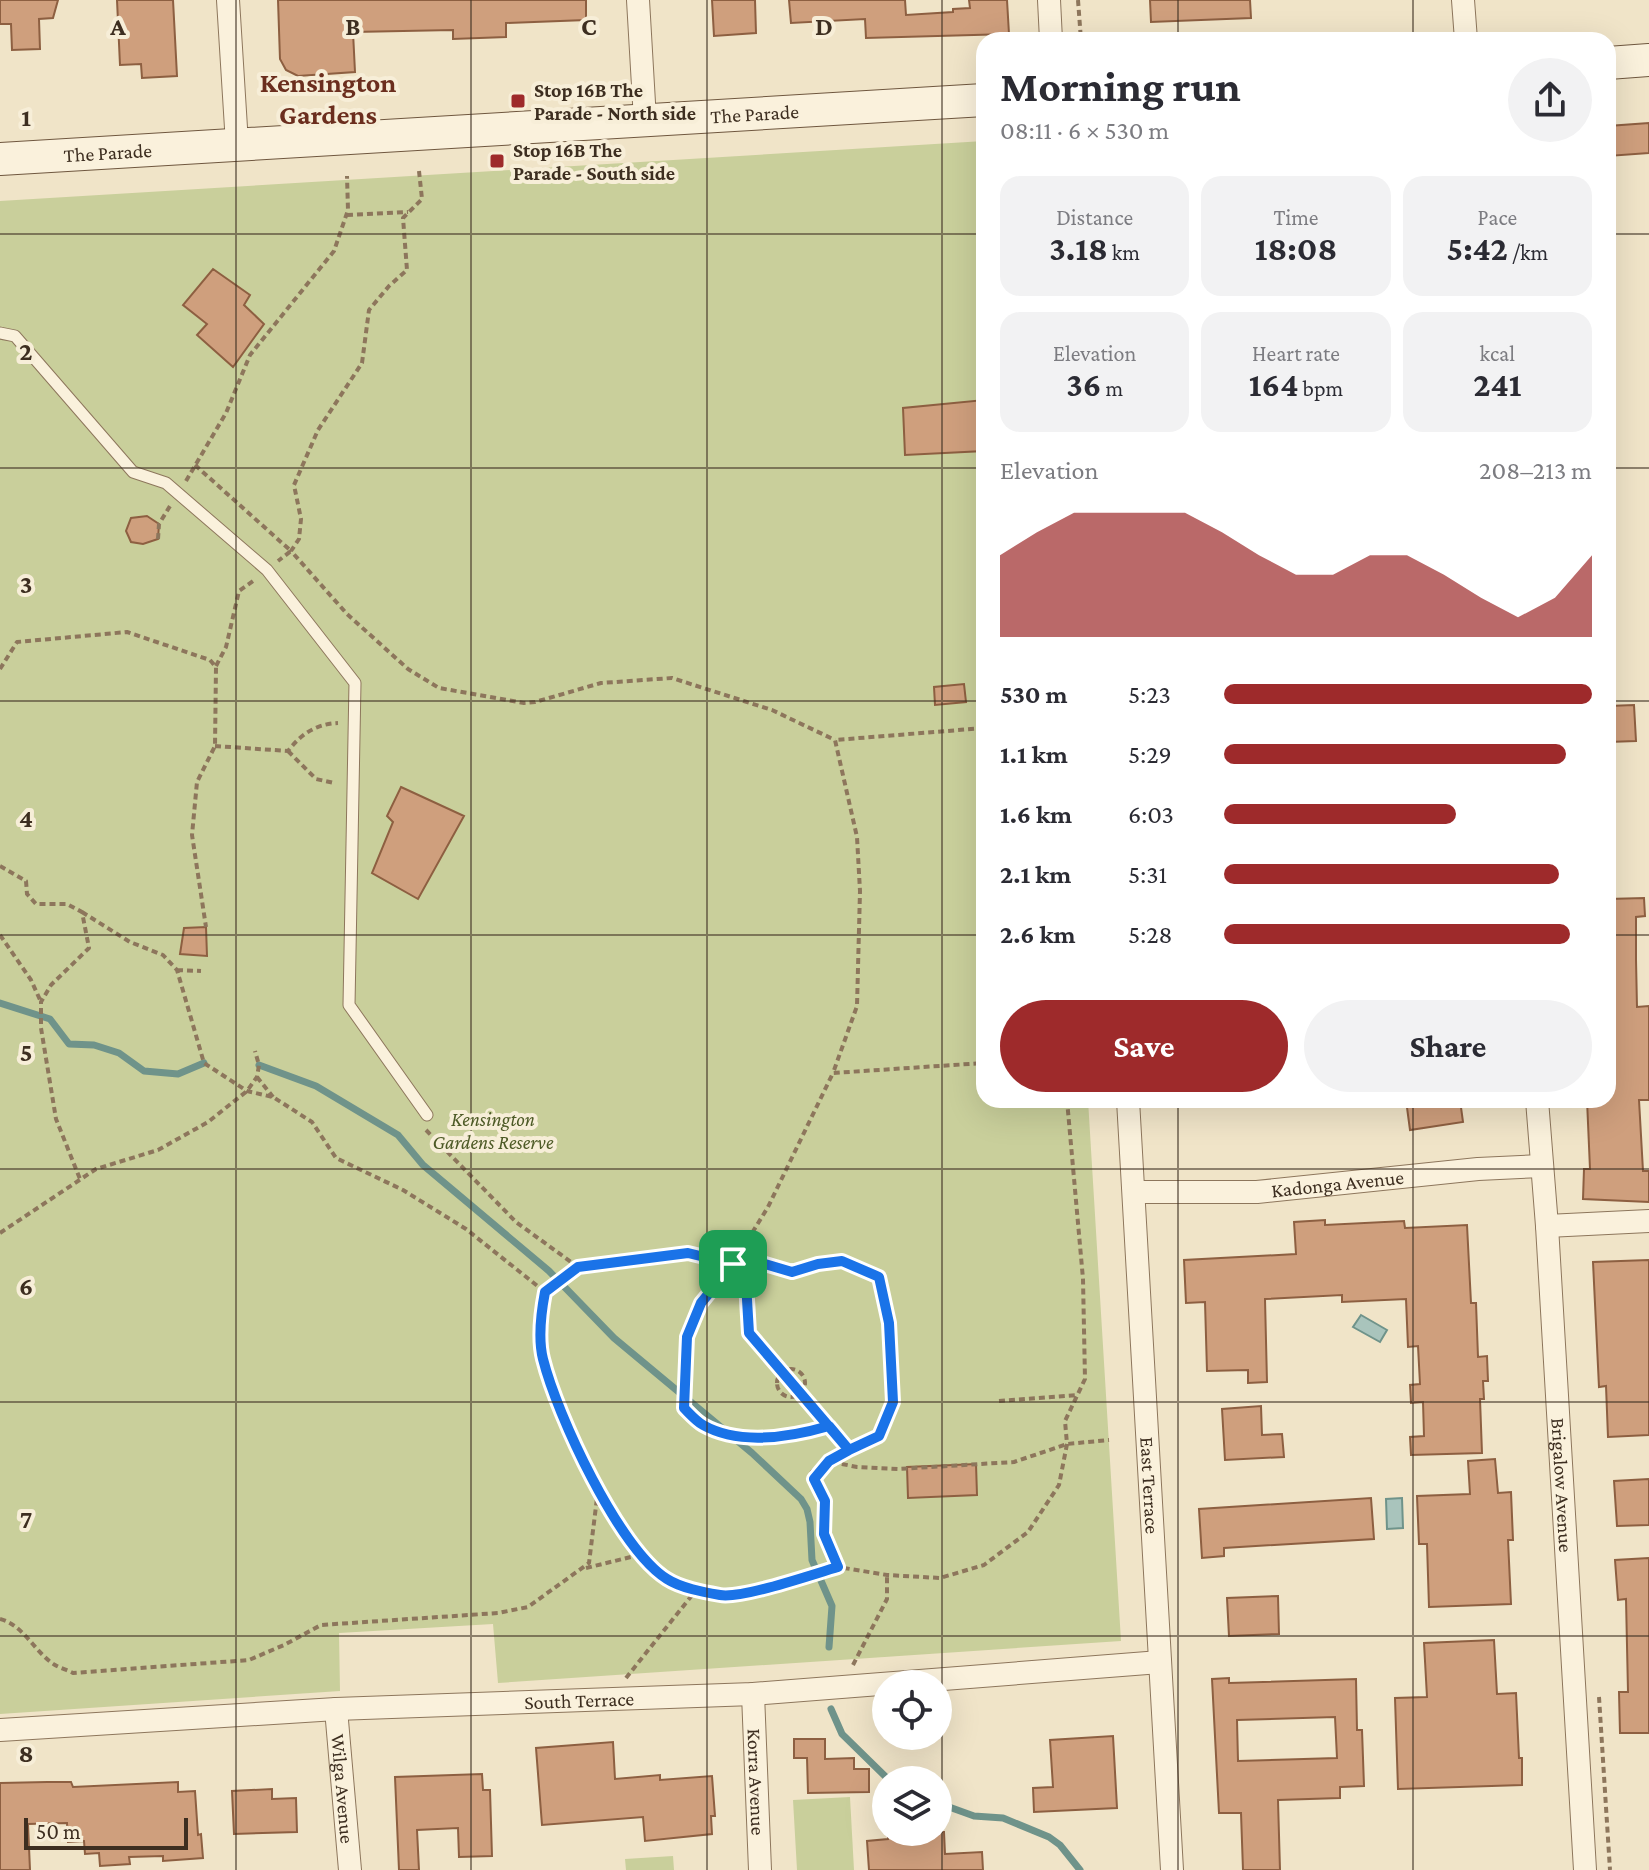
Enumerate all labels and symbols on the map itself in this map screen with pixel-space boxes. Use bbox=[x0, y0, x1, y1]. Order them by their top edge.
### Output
text: A bbox=[109, 12, 126, 41]
text: B bbox=[345, 12, 361, 41]
text: C bbox=[581, 12, 597, 41]
text: D bbox=[815, 12, 833, 41]
district label: Kensington Gardens bbox=[260, 67, 396, 130]
place label: Stop 16B The Parade - North side bbox=[534, 79, 696, 124]
marker: Stop 16B The Parade - North side bbox=[509, 92, 527, 110]
street label: The Parade bbox=[710, 100, 800, 127]
text: 1 bbox=[21, 103, 31, 132]
street label: The Parade bbox=[63, 139, 153, 166]
place label: Stop 16B The Parade - South side bbox=[513, 139, 675, 184]
marker: Stop 16B The Parade - South side bbox=[488, 152, 506, 170]
text: 2 bbox=[19, 337, 33, 366]
text: 3 bbox=[20, 570, 32, 599]
text: 4 bbox=[19, 804, 33, 833]
text: 5 bbox=[20, 1038, 32, 1067]
park label: Kensington Gardens Reserve bbox=[432, 1108, 554, 1153]
street label: Kadonga Avenue bbox=[1270, 1166, 1405, 1201]
pin bbox=[699, 1230, 767, 1298]
text: 6 bbox=[19, 1272, 33, 1301]
street label: Brigalow Avenue bbox=[1547, 1417, 1577, 1553]
street label: East Terrace bbox=[1136, 1436, 1164, 1535]
text: 7 bbox=[20, 1505, 32, 1534]
street label: South Terrace bbox=[524, 1687, 635, 1713]
street label: Korra Avenue bbox=[743, 1728, 770, 1836]
street label: Wilga Avenue bbox=[327, 1733, 359, 1845]
text: 8 bbox=[18, 1739, 34, 1768]
scale bar bbox=[24, 1814, 188, 1850]

